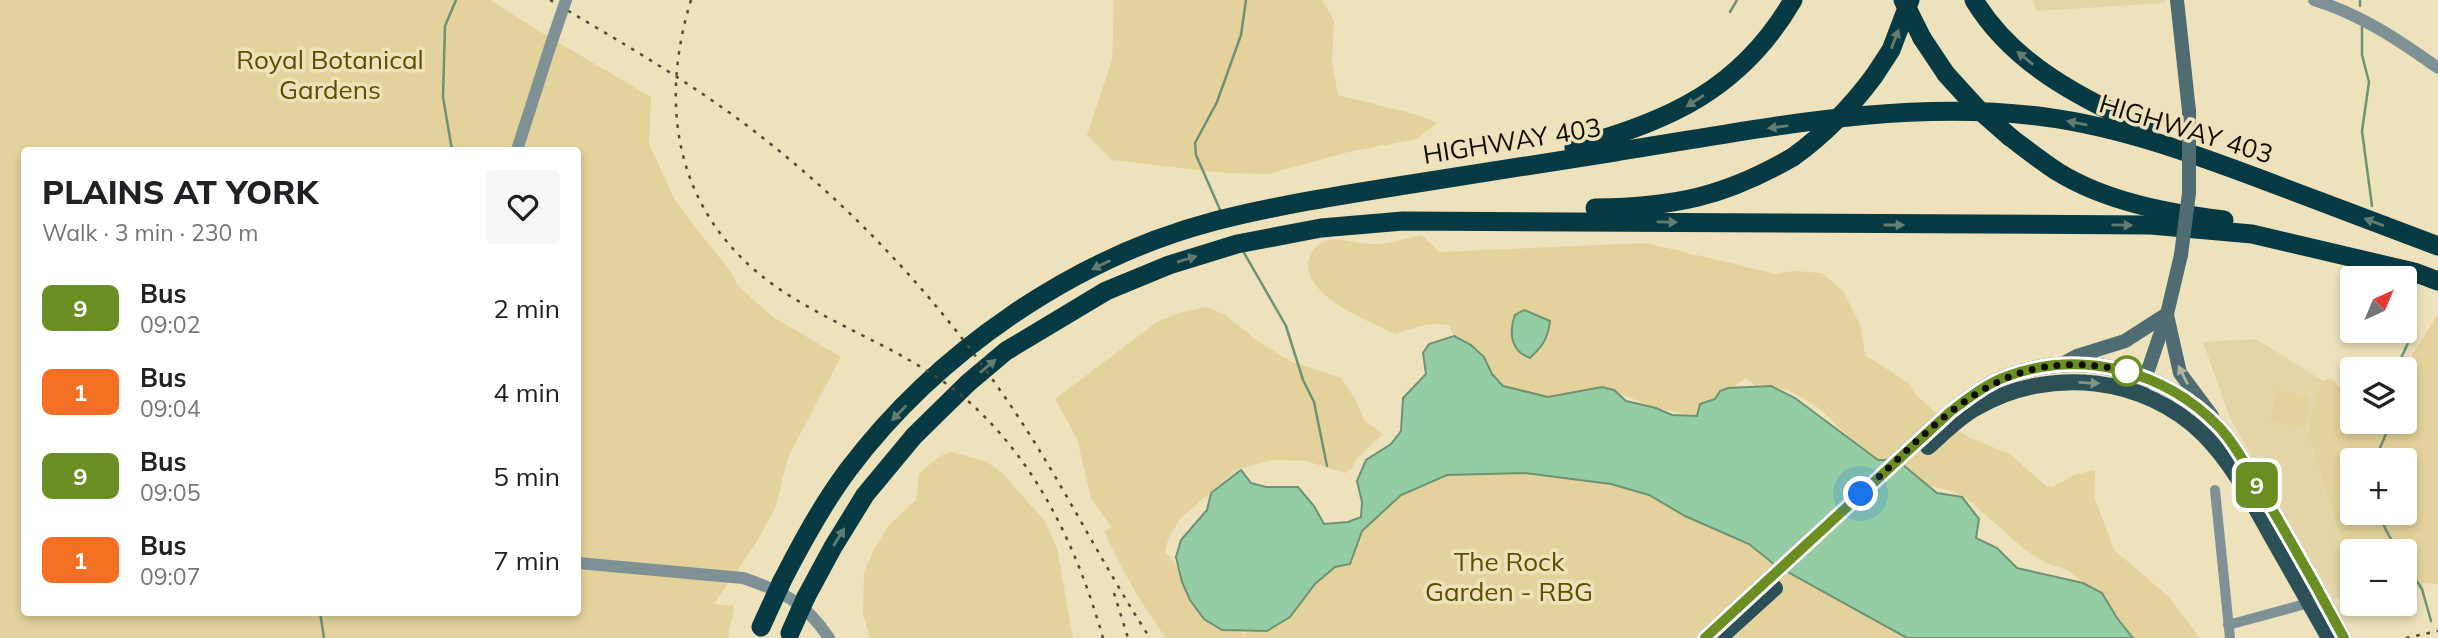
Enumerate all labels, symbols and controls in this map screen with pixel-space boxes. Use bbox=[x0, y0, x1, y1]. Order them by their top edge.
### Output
one-way arrow bbox=[1889, 29, 1900, 50]
park label: Royal Botanical Gardens bbox=[236, 43, 424, 106]
one-way arrow bbox=[2017, 51, 2035, 66]
street label: HIGHWAY 403 bbox=[2095, 86, 2277, 171]
one-way arrow bbox=[1685, 94, 1705, 107]
street label: HIGHWAY 403 bbox=[1421, 110, 1603, 171]
one-way arrow bbox=[2066, 117, 2088, 128]
one-way arrow bbox=[1767, 121, 1789, 132]
button: heart bbox=[486, 170, 560, 244]
text: PLAINS AT YORK bbox=[42, 171, 318, 212]
one-way arrow bbox=[1656, 216, 1678, 228]
one-way arrow bbox=[2364, 216, 2385, 227]
text: Walk · 3 min · 230 m bbox=[42, 218, 259, 247]
one-way arrow bbox=[2111, 219, 2133, 231]
one-way arrow bbox=[1884, 220, 1906, 231]
one-way arrow bbox=[1177, 254, 1198, 264]
one-way arrow bbox=[1091, 260, 1111, 271]
north arrow bbox=[2340, 266, 2417, 343]
map controls bbox=[2340, 266, 2417, 616]
text: Bus bbox=[140, 277, 186, 310]
text: 2 min bbox=[493, 292, 560, 325]
text: 9 bbox=[73, 293, 88, 323]
text: 09:02 bbox=[140, 310, 200, 339]
unlabelled marker bbox=[2112, 356, 2142, 386]
button: layers bbox=[2340, 357, 2417, 434]
one-way arrow bbox=[979, 359, 996, 374]
text: Bus bbox=[140, 361, 186, 394]
one-way arrow bbox=[2178, 365, 2189, 385]
text: 4 min bbox=[493, 376, 560, 409]
text: 1 bbox=[73, 377, 88, 407]
one-way arrow bbox=[2078, 377, 2100, 388]
text: 09:04 bbox=[140, 394, 200, 423]
one-way arrow bbox=[891, 404, 908, 421]
text: Bus bbox=[140, 445, 186, 478]
button: + bbox=[2340, 448, 2417, 525]
text: 5 min bbox=[493, 460, 560, 493]
text: 9 bbox=[73, 461, 88, 491]
line badge: 9 bbox=[2234, 462, 2280, 508]
text: 9 bbox=[2250, 470, 2264, 500]
your location bbox=[1843, 476, 1878, 511]
text: 09:05 bbox=[140, 478, 200, 507]
one-way arrow bbox=[833, 527, 846, 547]
text: Bus bbox=[140, 529, 186, 562]
button: − bbox=[2340, 539, 2417, 616]
text: 7 min bbox=[493, 544, 560, 577]
text: 1 bbox=[73, 545, 88, 575]
park label: The Rock Garden - RBG bbox=[1425, 545, 1593, 608]
text: 09:07 bbox=[140, 562, 200, 591]

